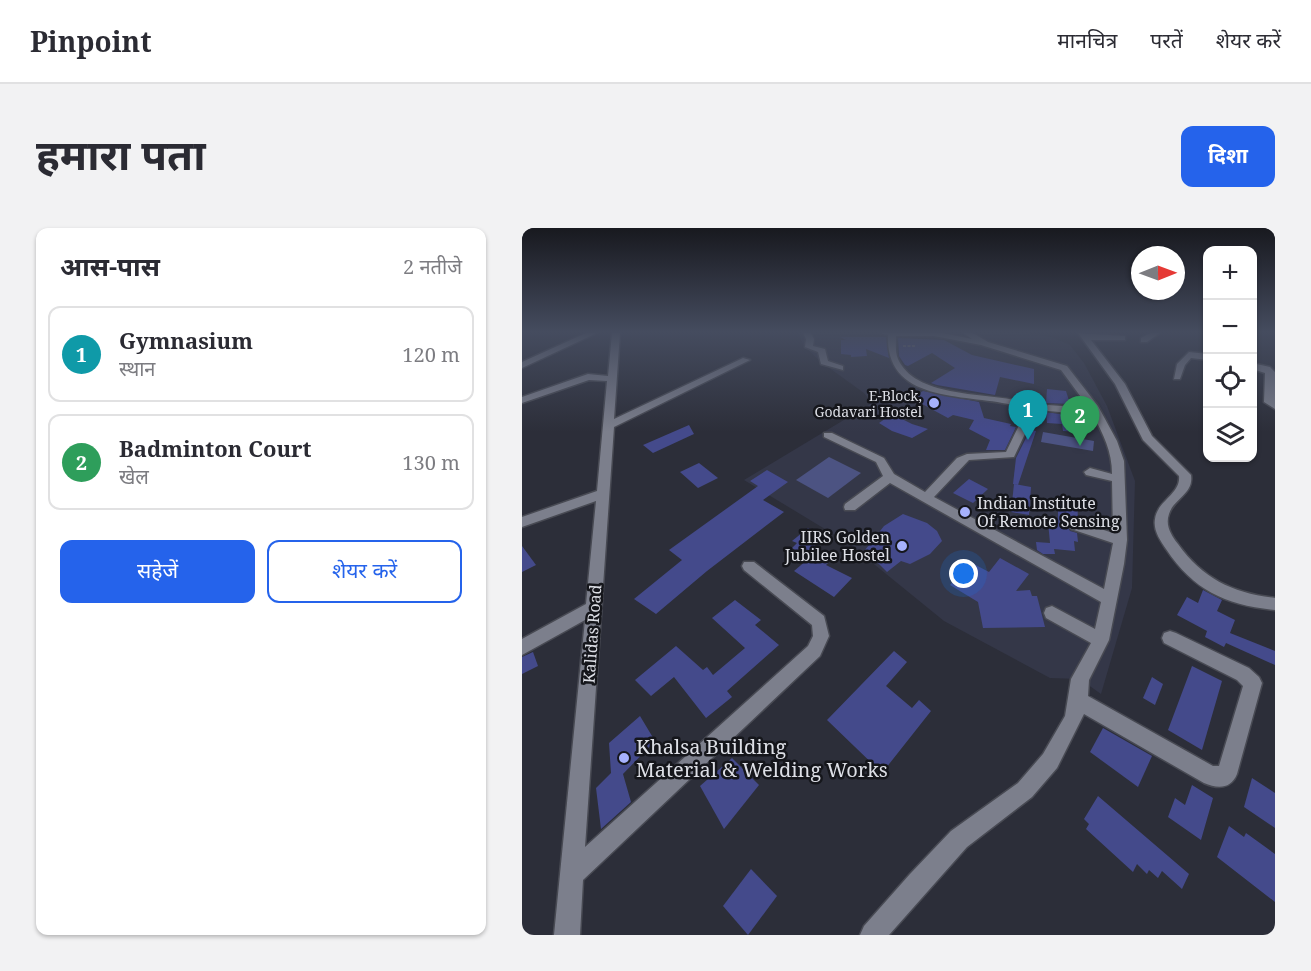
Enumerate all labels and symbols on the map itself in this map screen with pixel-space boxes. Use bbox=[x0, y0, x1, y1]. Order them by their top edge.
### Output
north arrow bbox=[1131, 246, 1185, 300]
place label: E-Block, Godavari Hostel bbox=[814, 386, 923, 421]
pin: 1 bbox=[1008, 390, 1048, 440]
marker: E-Block, Godavari Hostel bbox=[927, 396, 941, 410]
pin: 2 bbox=[1060, 396, 1100, 446]
place label: Indian Institute Of Remote Sensing bbox=[977, 492, 1120, 532]
marker: Indian Institute Of Remote Sensing bbox=[958, 505, 972, 519]
place label: IIRS Golden Jubilee Hostel bbox=[784, 526, 890, 566]
marker: IIRS Golden Jubilee Hostel bbox=[895, 539, 909, 553]
your location bbox=[949, 559, 978, 588]
street label: Kalidas Road bbox=[578, 584, 606, 684]
place label: Khalsa Building Material & Welding Works bbox=[636, 733, 888, 783]
marker: Khalsa Building Material & Welding Works bbox=[617, 751, 631, 765]

